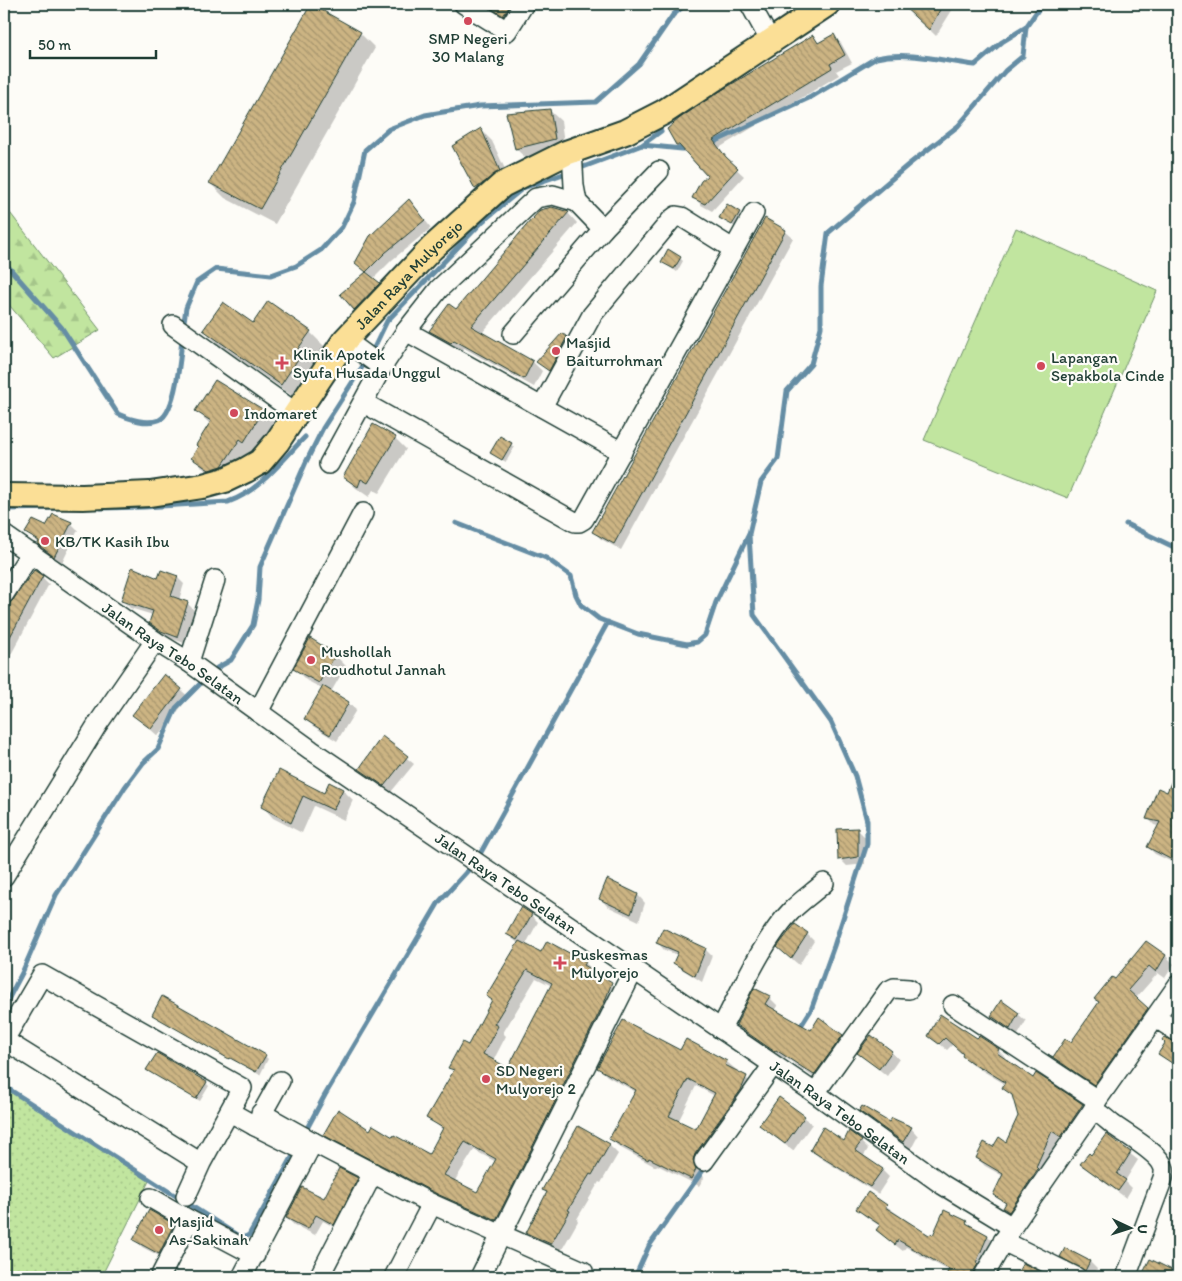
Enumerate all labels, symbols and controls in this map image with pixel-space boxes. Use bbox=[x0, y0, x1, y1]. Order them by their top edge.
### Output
marker: SMP Negeri 30 Malang bbox=[462, 15, 474, 27]
scale bar bbox=[30, 28, 156, 60]
place label: SMP Negeri 30 Malang bbox=[428, 29, 508, 66]
text: 50 m bbox=[38, 36, 71, 54]
street label: Jalan Raya Mulyorejo bbox=[351, 216, 467, 333]
place label: Masjid Baiturrohman bbox=[566, 333, 663, 370]
place label: Klinik Apotek Syufa Husada Unggul bbox=[293, 345, 441, 382]
marker: Masjid Baiturrohman bbox=[550, 345, 562, 357]
place label: Lapangan Sepakbola Cinde bbox=[1051, 348, 1165, 385]
marker: Klinik Apotek Syufa Husada Unggul bbox=[275, 356, 289, 370]
marker: Lapangan Sepakbola Cinde bbox=[1035, 360, 1047, 372]
place label: Indomaret bbox=[244, 404, 317, 423]
marker: Indomaret bbox=[228, 407, 240, 419]
place label: KB/TK Kasih Ibu bbox=[55, 532, 170, 551]
marker: KB/TK Kasih Ibu bbox=[39, 535, 51, 547]
street label: Jalan Raya Tebo Selatan bbox=[98, 598, 247, 708]
place label: Mushollah Roudhotul Jannah bbox=[321, 642, 446, 679]
marker: Mushollah Roudhotul Jannah bbox=[305, 654, 317, 666]
street label: Jalan Raya Tebo Selatan bbox=[431, 828, 580, 938]
place label: Puskesmas Mulyorejo bbox=[571, 945, 648, 982]
marker: Puskesmas Mulyorejo bbox=[553, 956, 567, 970]
street label: Jalan Raya Tebo Selatan bbox=[766, 1056, 914, 1168]
place label: SD Negeri Mulyorejo 2 bbox=[496, 1061, 576, 1098]
marker: SD Negeri Mulyorejo 2 bbox=[480, 1073, 492, 1085]
north arrow bbox=[1104, 1204, 1154, 1254]
place label: Masjid As-Sakinah bbox=[169, 1212, 249, 1249]
marker: Masjid As-Sakinah bbox=[153, 1224, 165, 1236]
text: U bbox=[1134, 1224, 1151, 1234]

